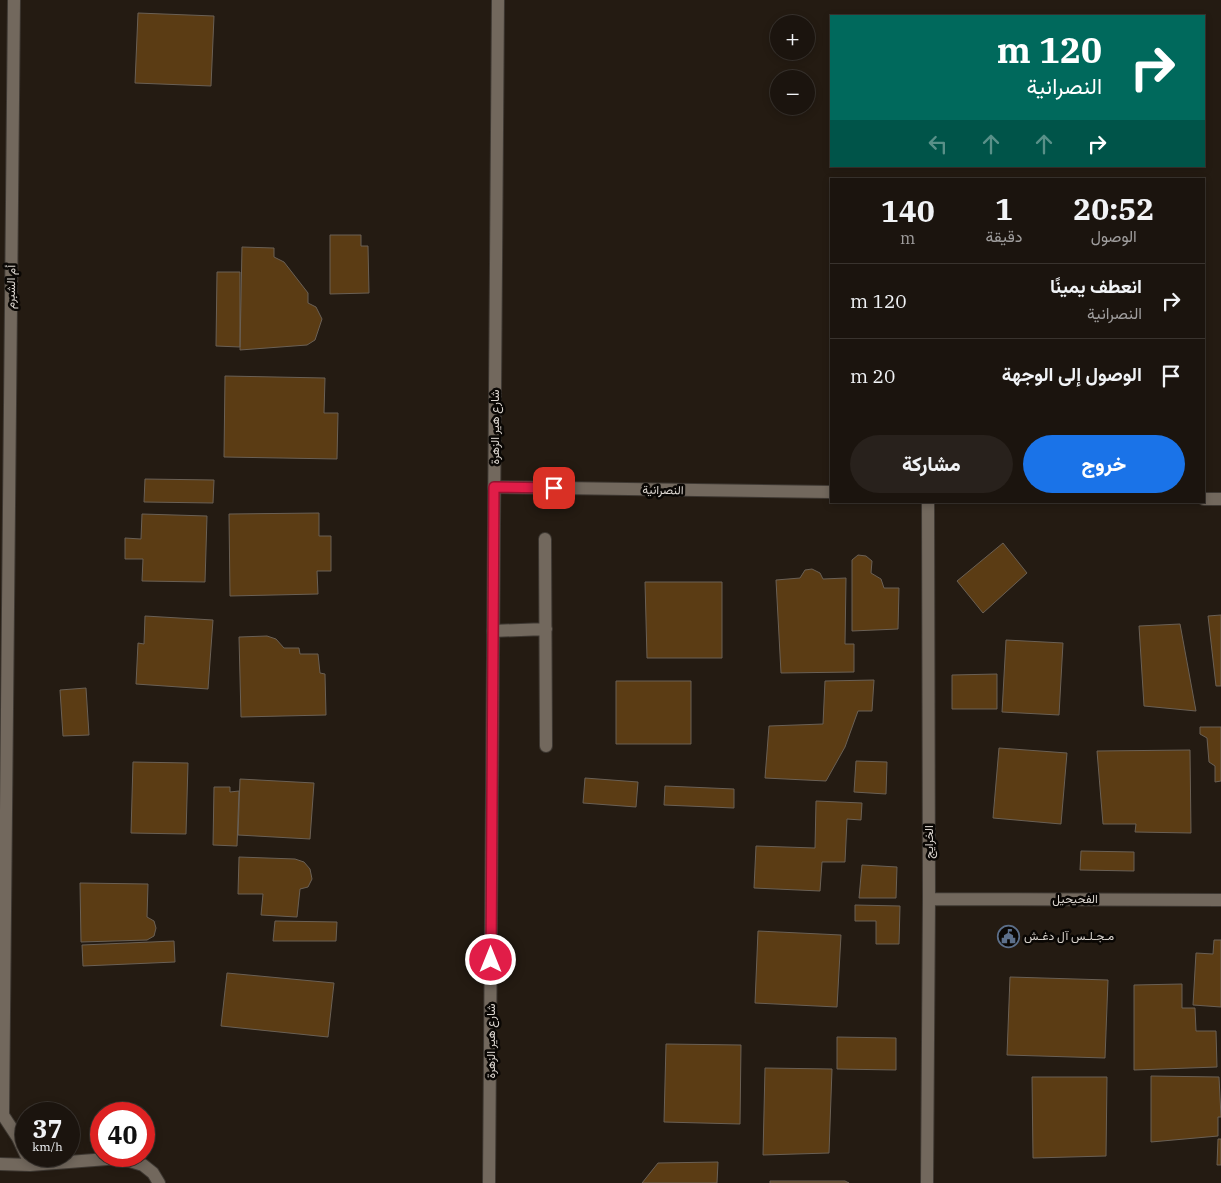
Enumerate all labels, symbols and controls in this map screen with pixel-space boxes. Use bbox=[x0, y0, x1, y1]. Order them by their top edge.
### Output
map controls bbox=[770, 15, 815, 115]
button: + bbox=[770, 15, 815, 60]
text: 120 m bbox=[997, 27, 1102, 73]
icon: right bbox=[1120, 35, 1185, 100]
button: − bbox=[770, 70, 815, 115]
text: النصرانية bbox=[1026, 71, 1102, 100]
icon: left bbox=[924, 130, 952, 158]
icon: ahead bbox=[977, 130, 1005, 158]
icon: ahead bbox=[1030, 130, 1058, 158]
icon: right bbox=[1083, 130, 1111, 158]
text: 1 bbox=[995, 189, 1013, 228]
text: 20:52 bbox=[1073, 189, 1154, 228]
text: 140 bbox=[881, 191, 935, 230]
text: دقيقة bbox=[985, 226, 1022, 246]
text: الوصول bbox=[1091, 226, 1137, 246]
text: m bbox=[900, 228, 915, 248]
street label: أم الشبرم bbox=[3, 265, 19, 309]
text: انعطف يمينًا bbox=[1050, 274, 1142, 298]
icon: right bbox=[1157, 287, 1185, 315]
text: 120 m bbox=[850, 289, 907, 313]
text: النصرانية bbox=[1087, 303, 1142, 323]
text: الوصول إلى الوجهة bbox=[1002, 362, 1142, 386]
icon: arrive bbox=[1157, 362, 1185, 390]
text: 20 m bbox=[850, 364, 895, 388]
street label: شارع هير الزهرة bbox=[487, 389, 504, 465]
button: مشاركة bbox=[850, 435, 1013, 493]
button: خروج bbox=[1023, 435, 1185, 493]
pin bbox=[533, 467, 575, 509]
icon: arrive bbox=[540, 474, 568, 502]
street label: النصرانية bbox=[642, 482, 684, 498]
street label: الخرايج bbox=[921, 825, 938, 859]
street label: الفحيحيل bbox=[1052, 891, 1098, 907]
public building icon: مـجـلـس آل دغـش bbox=[996, 924, 1020, 948]
place label: مـجـلـس آل دغـش bbox=[1024, 928, 1114, 944]
position arrow bbox=[464, 933, 516, 985]
street label: شارع هير الزهرة bbox=[483, 1003, 500, 1079]
speed limit sign: 40 bbox=[90, 1102, 155, 1167]
text: 37 bbox=[32, 1112, 63, 1145]
text: km/h bbox=[32, 1139, 63, 1154]

